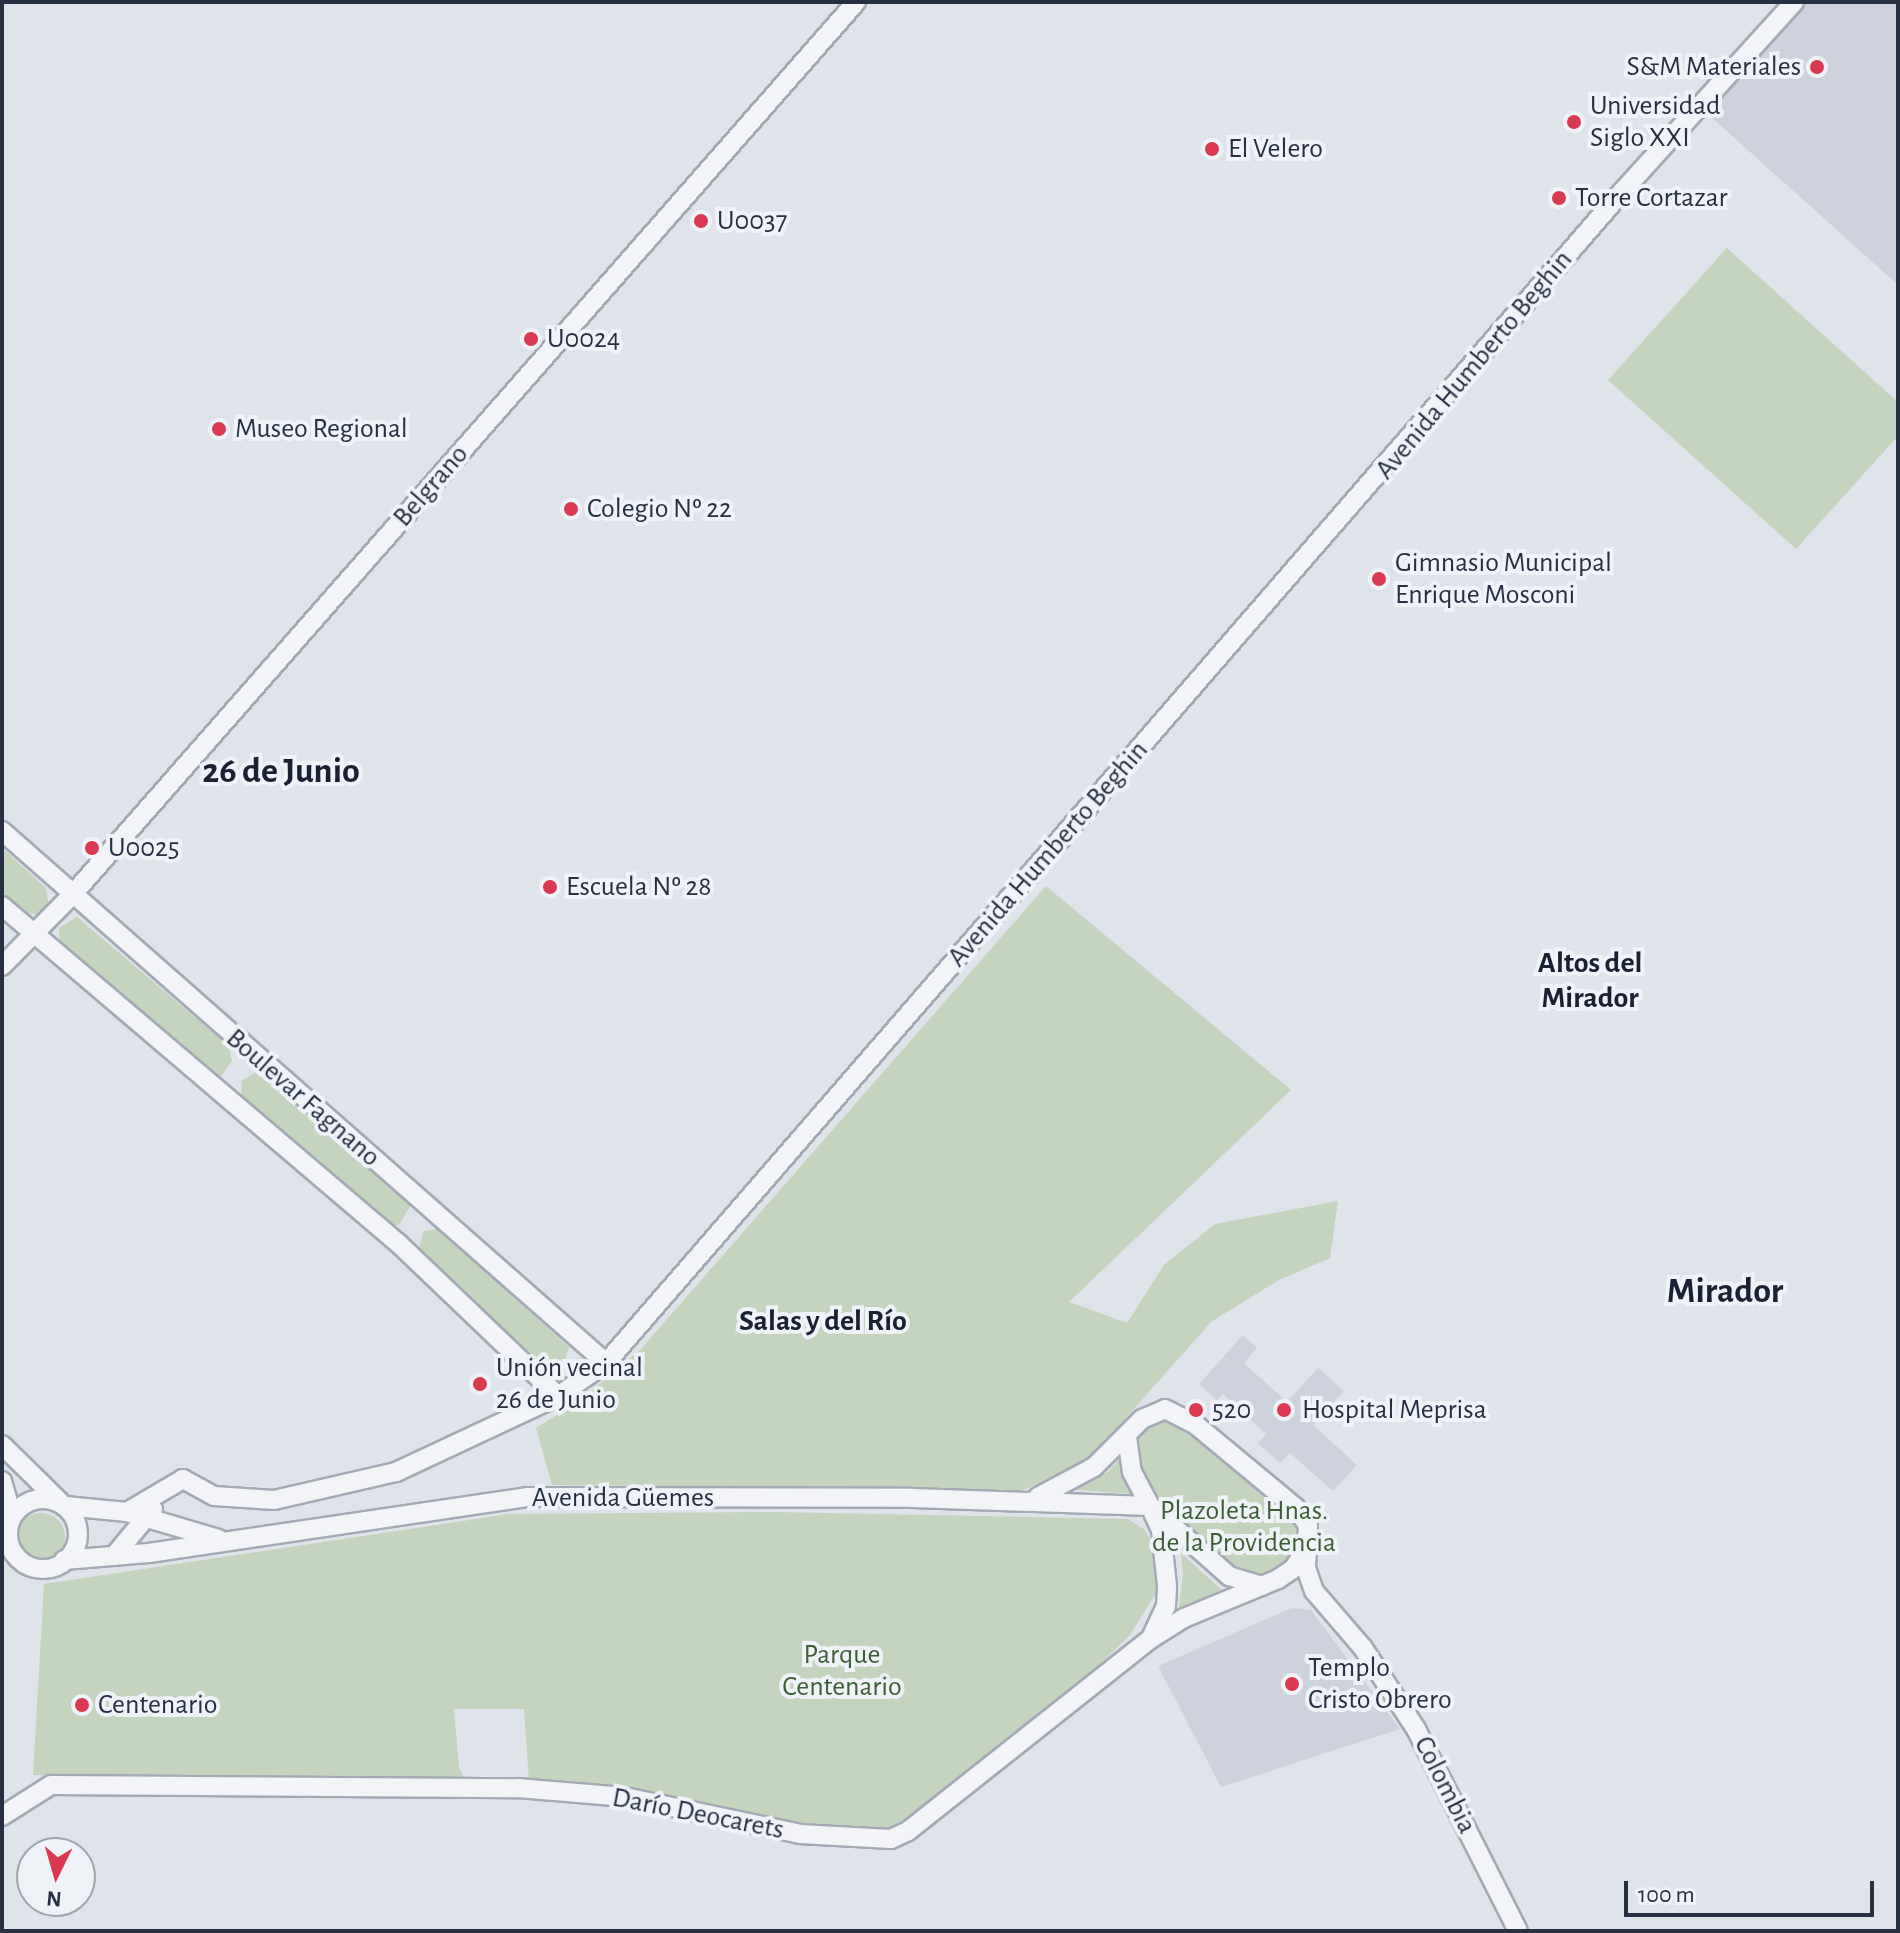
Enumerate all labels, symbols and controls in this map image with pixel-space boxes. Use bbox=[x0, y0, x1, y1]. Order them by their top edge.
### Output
place label: S&M Materiales bbox=[1627, 50, 1801, 84]
marker: S&M Materiales bbox=[1808, 58, 1826, 76]
place label: Universidad Siglo XXI bbox=[1590, 89, 1721, 155]
marker: Universidad Siglo XXI bbox=[1565, 113, 1583, 131]
place label: El Velero bbox=[1228, 132, 1323, 166]
marker: El Velero bbox=[1203, 140, 1221, 158]
place label: Torre Cortazar bbox=[1575, 181, 1728, 215]
marker: Torre Cortazar bbox=[1550, 189, 1568, 207]
place label: U0037 bbox=[717, 204, 787, 238]
marker: U0037 bbox=[692, 212, 710, 230]
street label: Avenida Humberto Beghin bbox=[1368, 244, 1580, 486]
place label: U0024 bbox=[547, 322, 620, 356]
marker: U0024 bbox=[522, 330, 540, 348]
place label: Museo Regional bbox=[235, 412, 408, 446]
marker: Museo Regional bbox=[210, 420, 228, 438]
street label: Belgrano bbox=[386, 438, 476, 534]
place label: Colegio Nº 22 bbox=[587, 492, 732, 526]
marker: Colegio Nº 22 bbox=[562, 500, 580, 518]
place label: Gimnasio Municipal Enrique Mosconi bbox=[1395, 546, 1612, 612]
marker: Gimnasio Municipal Enrique Mosconi bbox=[1370, 570, 1388, 588]
street label: Avenida Humberto Beghin bbox=[941, 734, 1155, 974]
district label: 26 de Junio bbox=[202, 750, 360, 794]
place label: U0025 bbox=[108, 831, 180, 865]
marker: U0025 bbox=[83, 839, 101, 857]
place label: Escuela Nº 28 bbox=[566, 870, 712, 904]
marker: Escuela Nº 28 bbox=[541, 878, 559, 896]
district label: Altos del Mirador bbox=[1538, 945, 1642, 1016]
street label: Boulevar Fagnano bbox=[219, 1022, 387, 1174]
district label: Mirador bbox=[1667, 1270, 1783, 1314]
district label: Salas y del Río bbox=[739, 1303, 907, 1339]
place label: Unión vecinal 26 de Junio bbox=[496, 1351, 643, 1417]
marker: Unión vecinal 26 de Junio bbox=[471, 1375, 489, 1393]
place label: 520 bbox=[1212, 1393, 1251, 1427]
place label: Hospital Meprisa bbox=[1302, 1393, 1487, 1427]
marker: Hospital Meprisa bbox=[1273, 1399, 1295, 1421]
marker: 520 bbox=[1187, 1401, 1205, 1419]
street label: Avenida Güemes bbox=[532, 1481, 714, 1515]
park label: Plazoleta Hnas. de la Providencia bbox=[1152, 1494, 1336, 1560]
park label: Parque Centenario bbox=[782, 1638, 902, 1704]
place label: Templo Cristo Obrero bbox=[1308, 1651, 1452, 1717]
marker: Templo Cristo Obrero bbox=[1283, 1675, 1301, 1693]
place label: Centenario bbox=[98, 1688, 217, 1722]
marker: Centenario bbox=[73, 1696, 91, 1714]
street label: Colombia bbox=[1406, 1731, 1484, 1839]
street label: Darío Deocarets bbox=[609, 1781, 787, 1847]
north arrow bbox=[16, 1837, 96, 1917]
scale bar bbox=[1628, 1865, 1878, 1915]
text: 100 m bbox=[1638, 1883, 1695, 1907]
text: N bbox=[46, 1887, 63, 1911]

